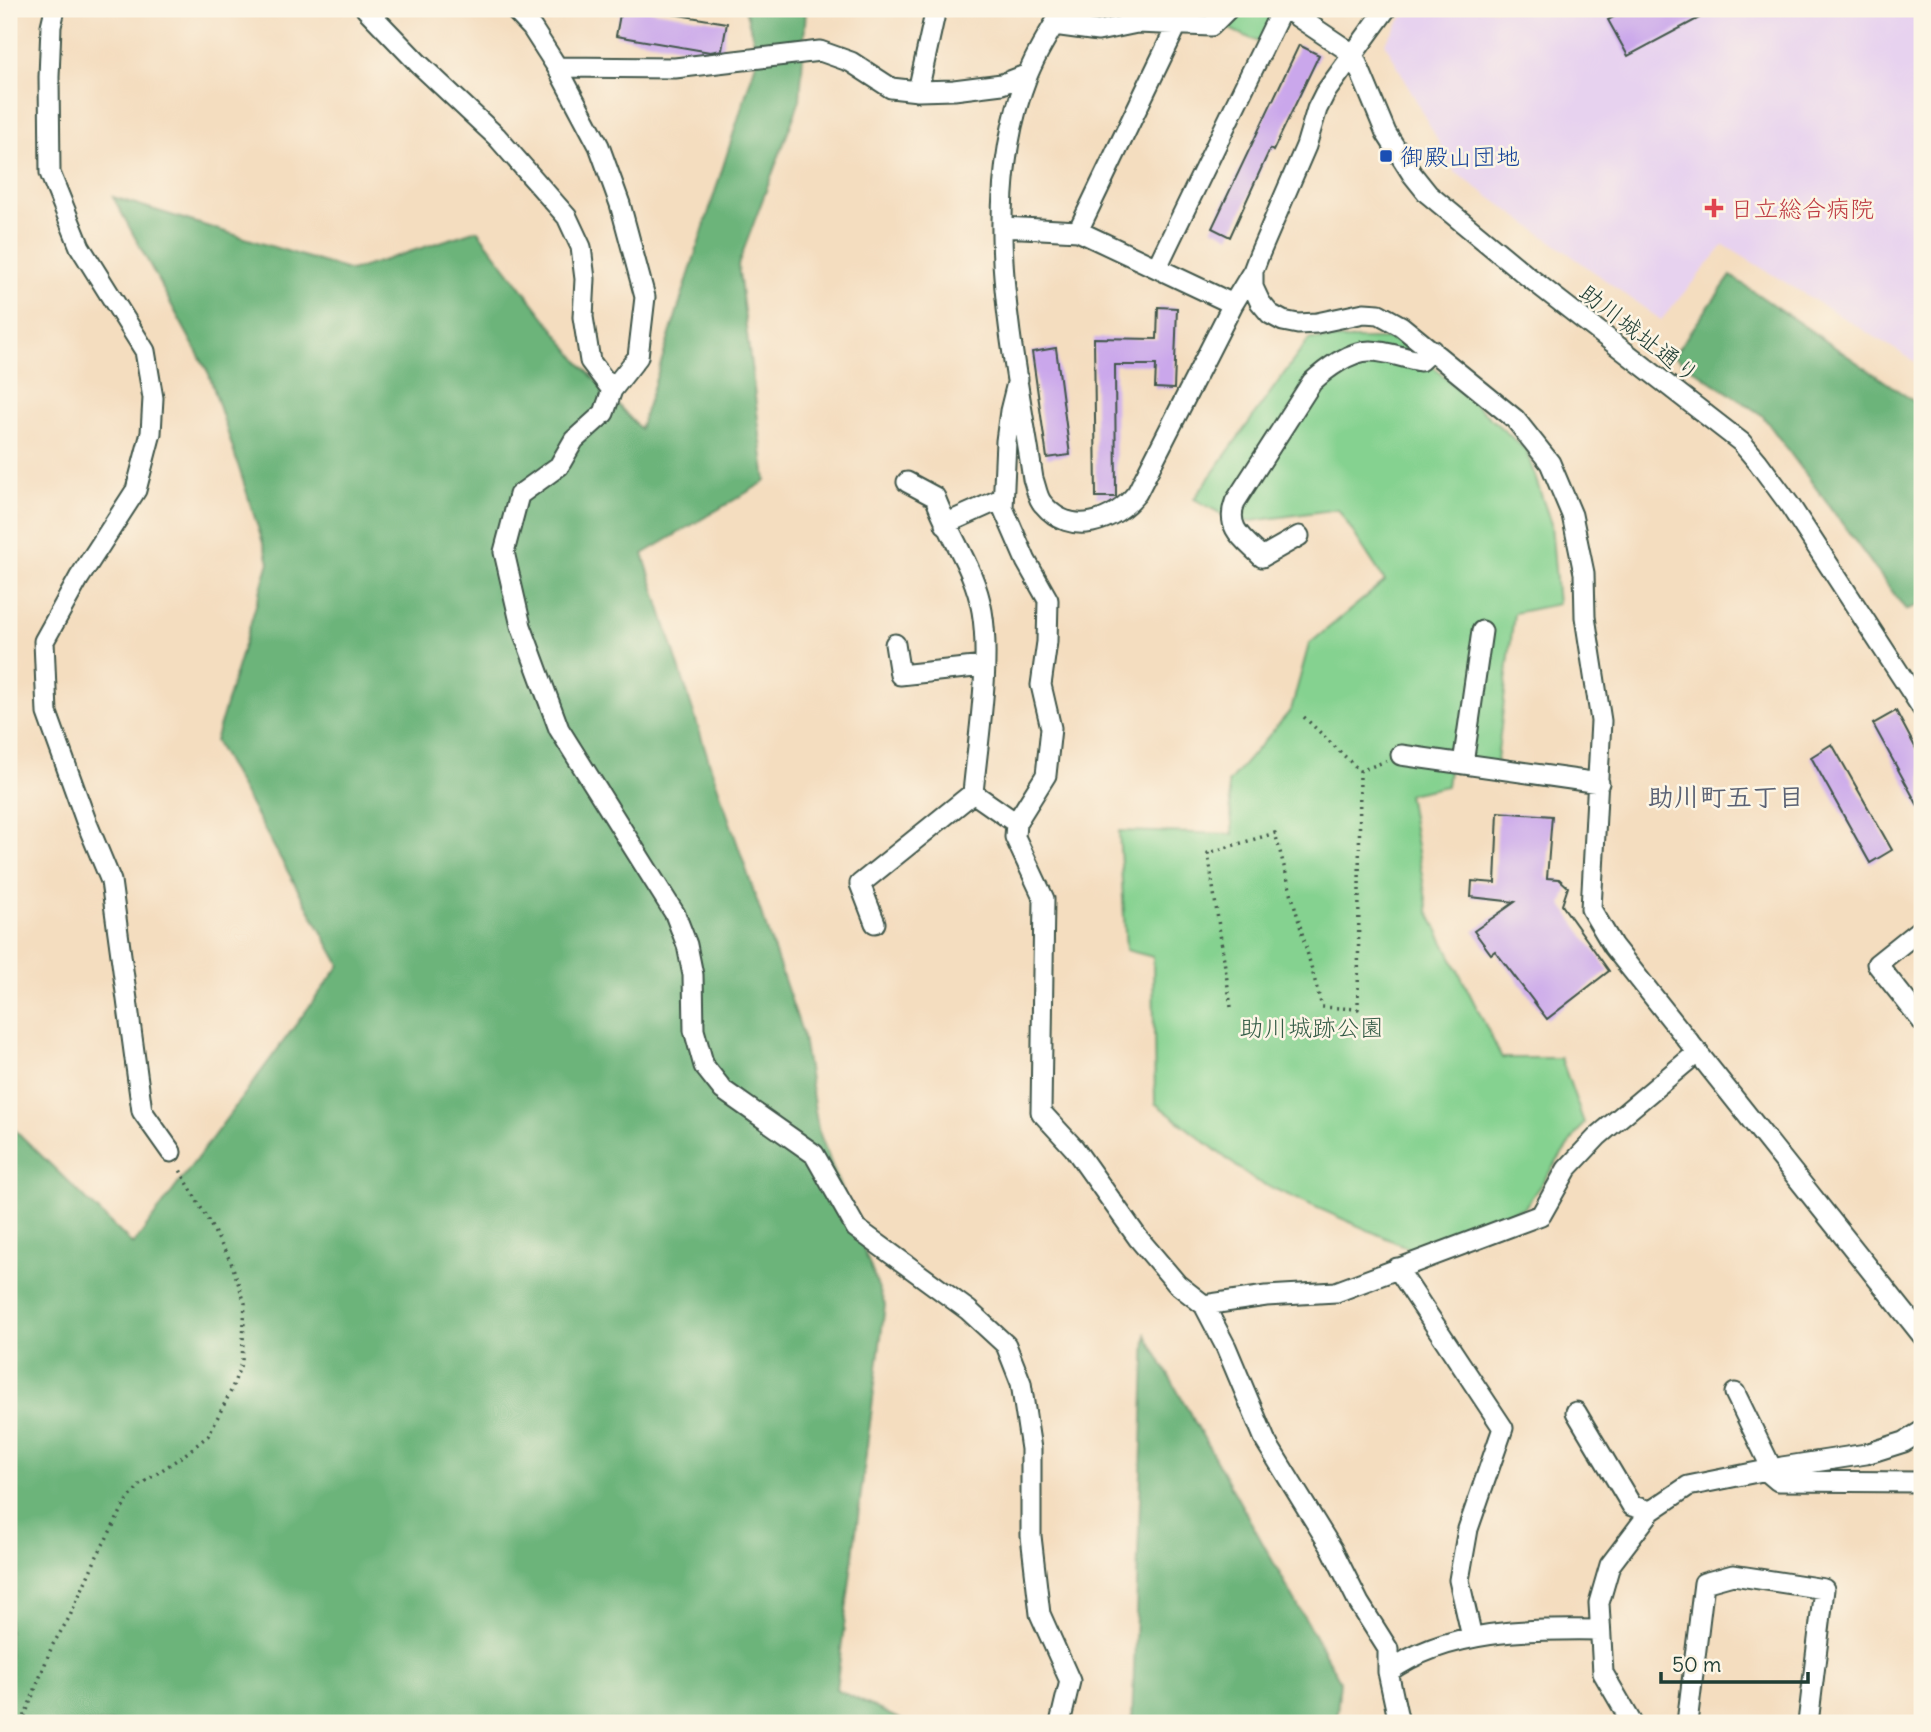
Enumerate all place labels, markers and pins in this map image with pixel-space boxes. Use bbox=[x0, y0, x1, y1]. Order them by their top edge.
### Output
place label: 御殿山団地 bbox=[1400, 141, 1520, 171]
marker: 御殿山団地 bbox=[1378, 148, 1394, 164]
place label: 日立総合病院 bbox=[1730, 193, 1874, 223]
marker: 日立総合病院 bbox=[1704, 198, 1724, 218]

